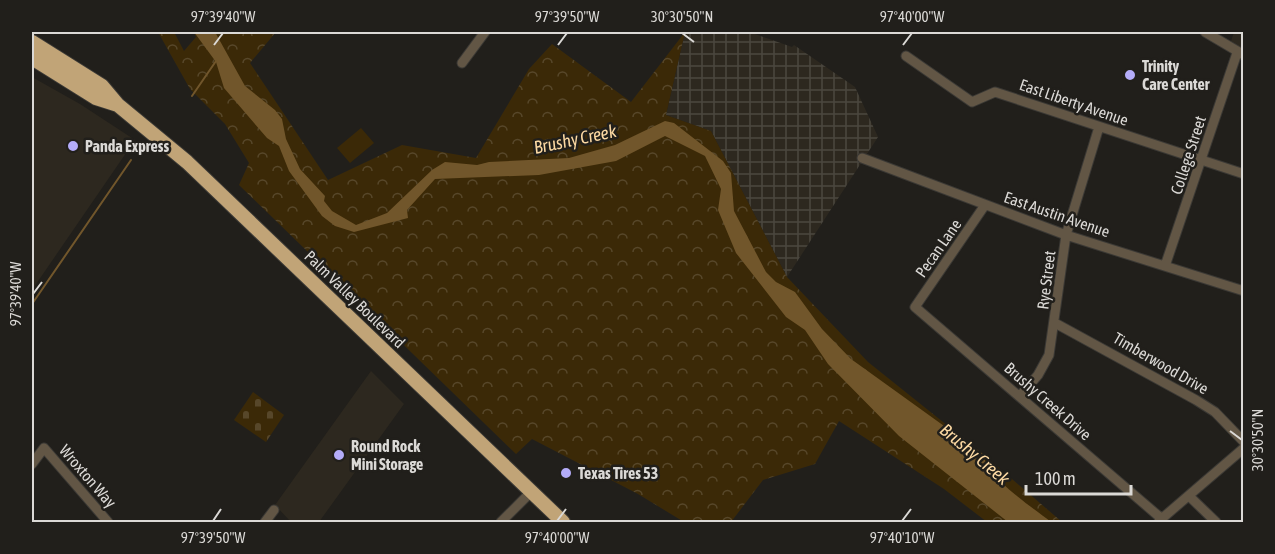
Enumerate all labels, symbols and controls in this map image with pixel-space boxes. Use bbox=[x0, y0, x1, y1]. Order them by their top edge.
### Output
text: 97°39'40"W bbox=[191, 8, 255, 25]
text: 97°39'50"W bbox=[535, 8, 599, 25]
text: 30°30'50"N bbox=[651, 8, 713, 25]
text: 97°40'00"W bbox=[880, 8, 944, 25]
place label: Trinity Care Center bbox=[1142, 57, 1210, 93]
marker: Trinity Care Center bbox=[1123, 68, 1137, 82]
street label: East Liberty Avenue bbox=[1017, 75, 1131, 130]
street label: College Street bbox=[1167, 113, 1210, 197]
water label: Brushy Creek bbox=[532, 120, 619, 158]
place label: Panda Express bbox=[85, 137, 169, 155]
marker: Panda Express bbox=[66, 139, 80, 153]
street label: East Austin Avenue bbox=[1002, 188, 1112, 240]
street label: Pecan Lane bbox=[911, 215, 965, 281]
street label: Palm Valley Boulevard bbox=[301, 247, 409, 352]
street label: Rye Street bbox=[1033, 249, 1060, 310]
text: 97°39'40"W bbox=[7, 262, 24, 326]
street label: Timberwood Drive bbox=[1110, 329, 1212, 397]
street label: Brushy Creek Drive bbox=[1000, 358, 1095, 444]
text: 30°30'50"N bbox=[1249, 409, 1266, 471]
water label: Brushy Creek bbox=[936, 419, 1015, 490]
place label: Round Rock Mini Storage bbox=[351, 437, 423, 473]
street label: Wroxton Way bbox=[55, 441, 120, 512]
marker: Round Rock Mini Storage bbox=[332, 448, 346, 462]
scale bar bbox=[1026, 458, 1131, 496]
place label: Texas Tires 53 bbox=[578, 464, 658, 482]
marker: Texas Tires 53 bbox=[559, 466, 573, 480]
text: 100 m bbox=[1035, 468, 1076, 489]
text: 97°39'50"W bbox=[181, 529, 245, 546]
text: 97°40'00"W bbox=[525, 529, 589, 546]
text: 97°40'10"W bbox=[870, 529, 934, 546]

